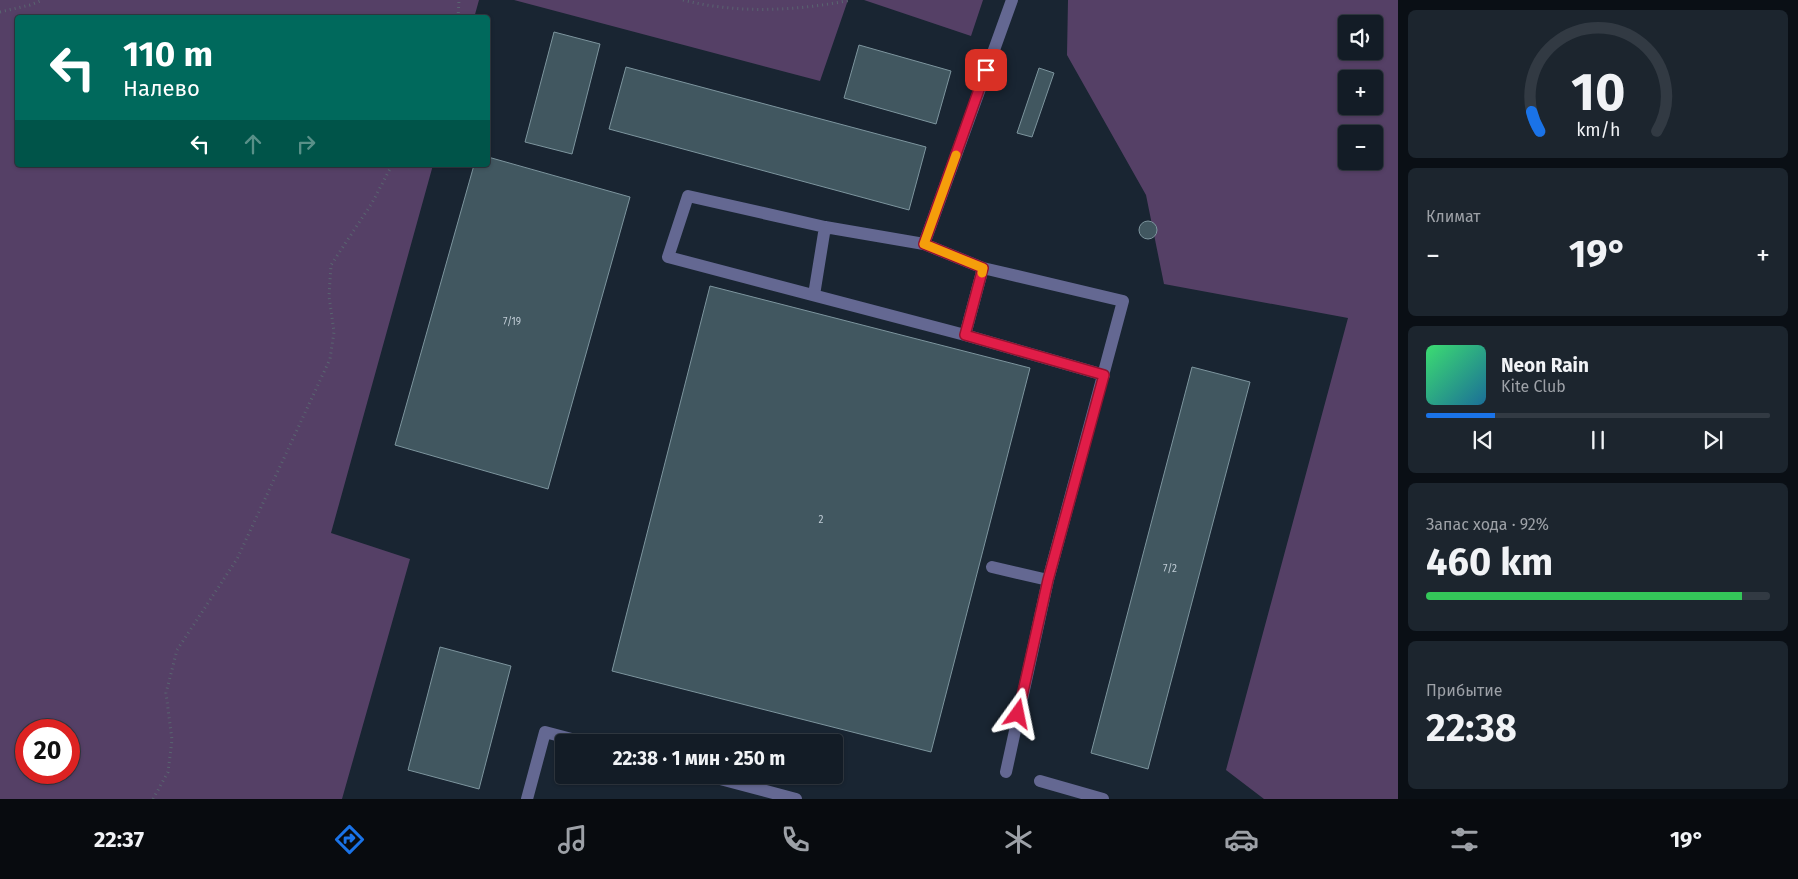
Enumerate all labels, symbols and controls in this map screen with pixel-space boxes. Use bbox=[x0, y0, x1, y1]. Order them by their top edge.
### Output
map controls bbox=[1338, 15, 1383, 170]
button: sound bbox=[1338, 15, 1383, 60]
text: 110 m bbox=[123, 33, 213, 75]
icon: left bbox=[40, 35, 105, 100]
pin bbox=[965, 49, 1007, 91]
icon: arrive bbox=[972, 56, 1000, 84]
text: 10 bbox=[1571, 61, 1625, 124]
button: + bbox=[1338, 70, 1383, 115]
text: Налево bbox=[123, 75, 200, 102]
text: km/h bbox=[1576, 119, 1620, 141]
button: − bbox=[1338, 125, 1383, 170]
icon: left bbox=[186, 130, 214, 158]
icon: ahead bbox=[239, 130, 267, 158]
icon: right bbox=[292, 130, 320, 158]
text: Климат bbox=[1426, 207, 1481, 226]
text: 19° bbox=[1569, 231, 1627, 277]
text: − bbox=[1426, 239, 1440, 272]
text: + bbox=[1756, 239, 1770, 272]
house number: 7/19 bbox=[503, 316, 521, 328]
text: Neon Rain bbox=[1501, 354, 1589, 377]
text: Kite Club bbox=[1501, 377, 1566, 396]
icon: previous bbox=[1469, 426, 1497, 454]
icon: pause bbox=[1584, 426, 1612, 454]
icon: next bbox=[1699, 426, 1727, 454]
house number: 2 bbox=[819, 514, 824, 526]
text: Запас хода · 92% bbox=[1426, 515, 1549, 534]
text: 460 km bbox=[1426, 539, 1553, 585]
house number: 7/2 bbox=[1163, 563, 1177, 575]
text: Прибытие bbox=[1426, 681, 1502, 700]
position arrow bbox=[991, 687, 1043, 739]
text: 22:38 bbox=[1426, 705, 1517, 751]
speed limit sign: 20 bbox=[15, 719, 80, 784]
text: 22:38 · 1 мин · 250 m bbox=[613, 747, 785, 770]
icon: directions bbox=[332, 822, 367, 857]
icon: music bbox=[555, 822, 590, 857]
icon: phone bbox=[778, 822, 813, 857]
icon: climate bbox=[1001, 822, 1036, 857]
icon: car bbox=[1224, 822, 1259, 857]
icon: filters bbox=[1447, 822, 1482, 857]
text: 22:37 bbox=[94, 826, 144, 853]
text: 19° bbox=[1670, 826, 1704, 853]

